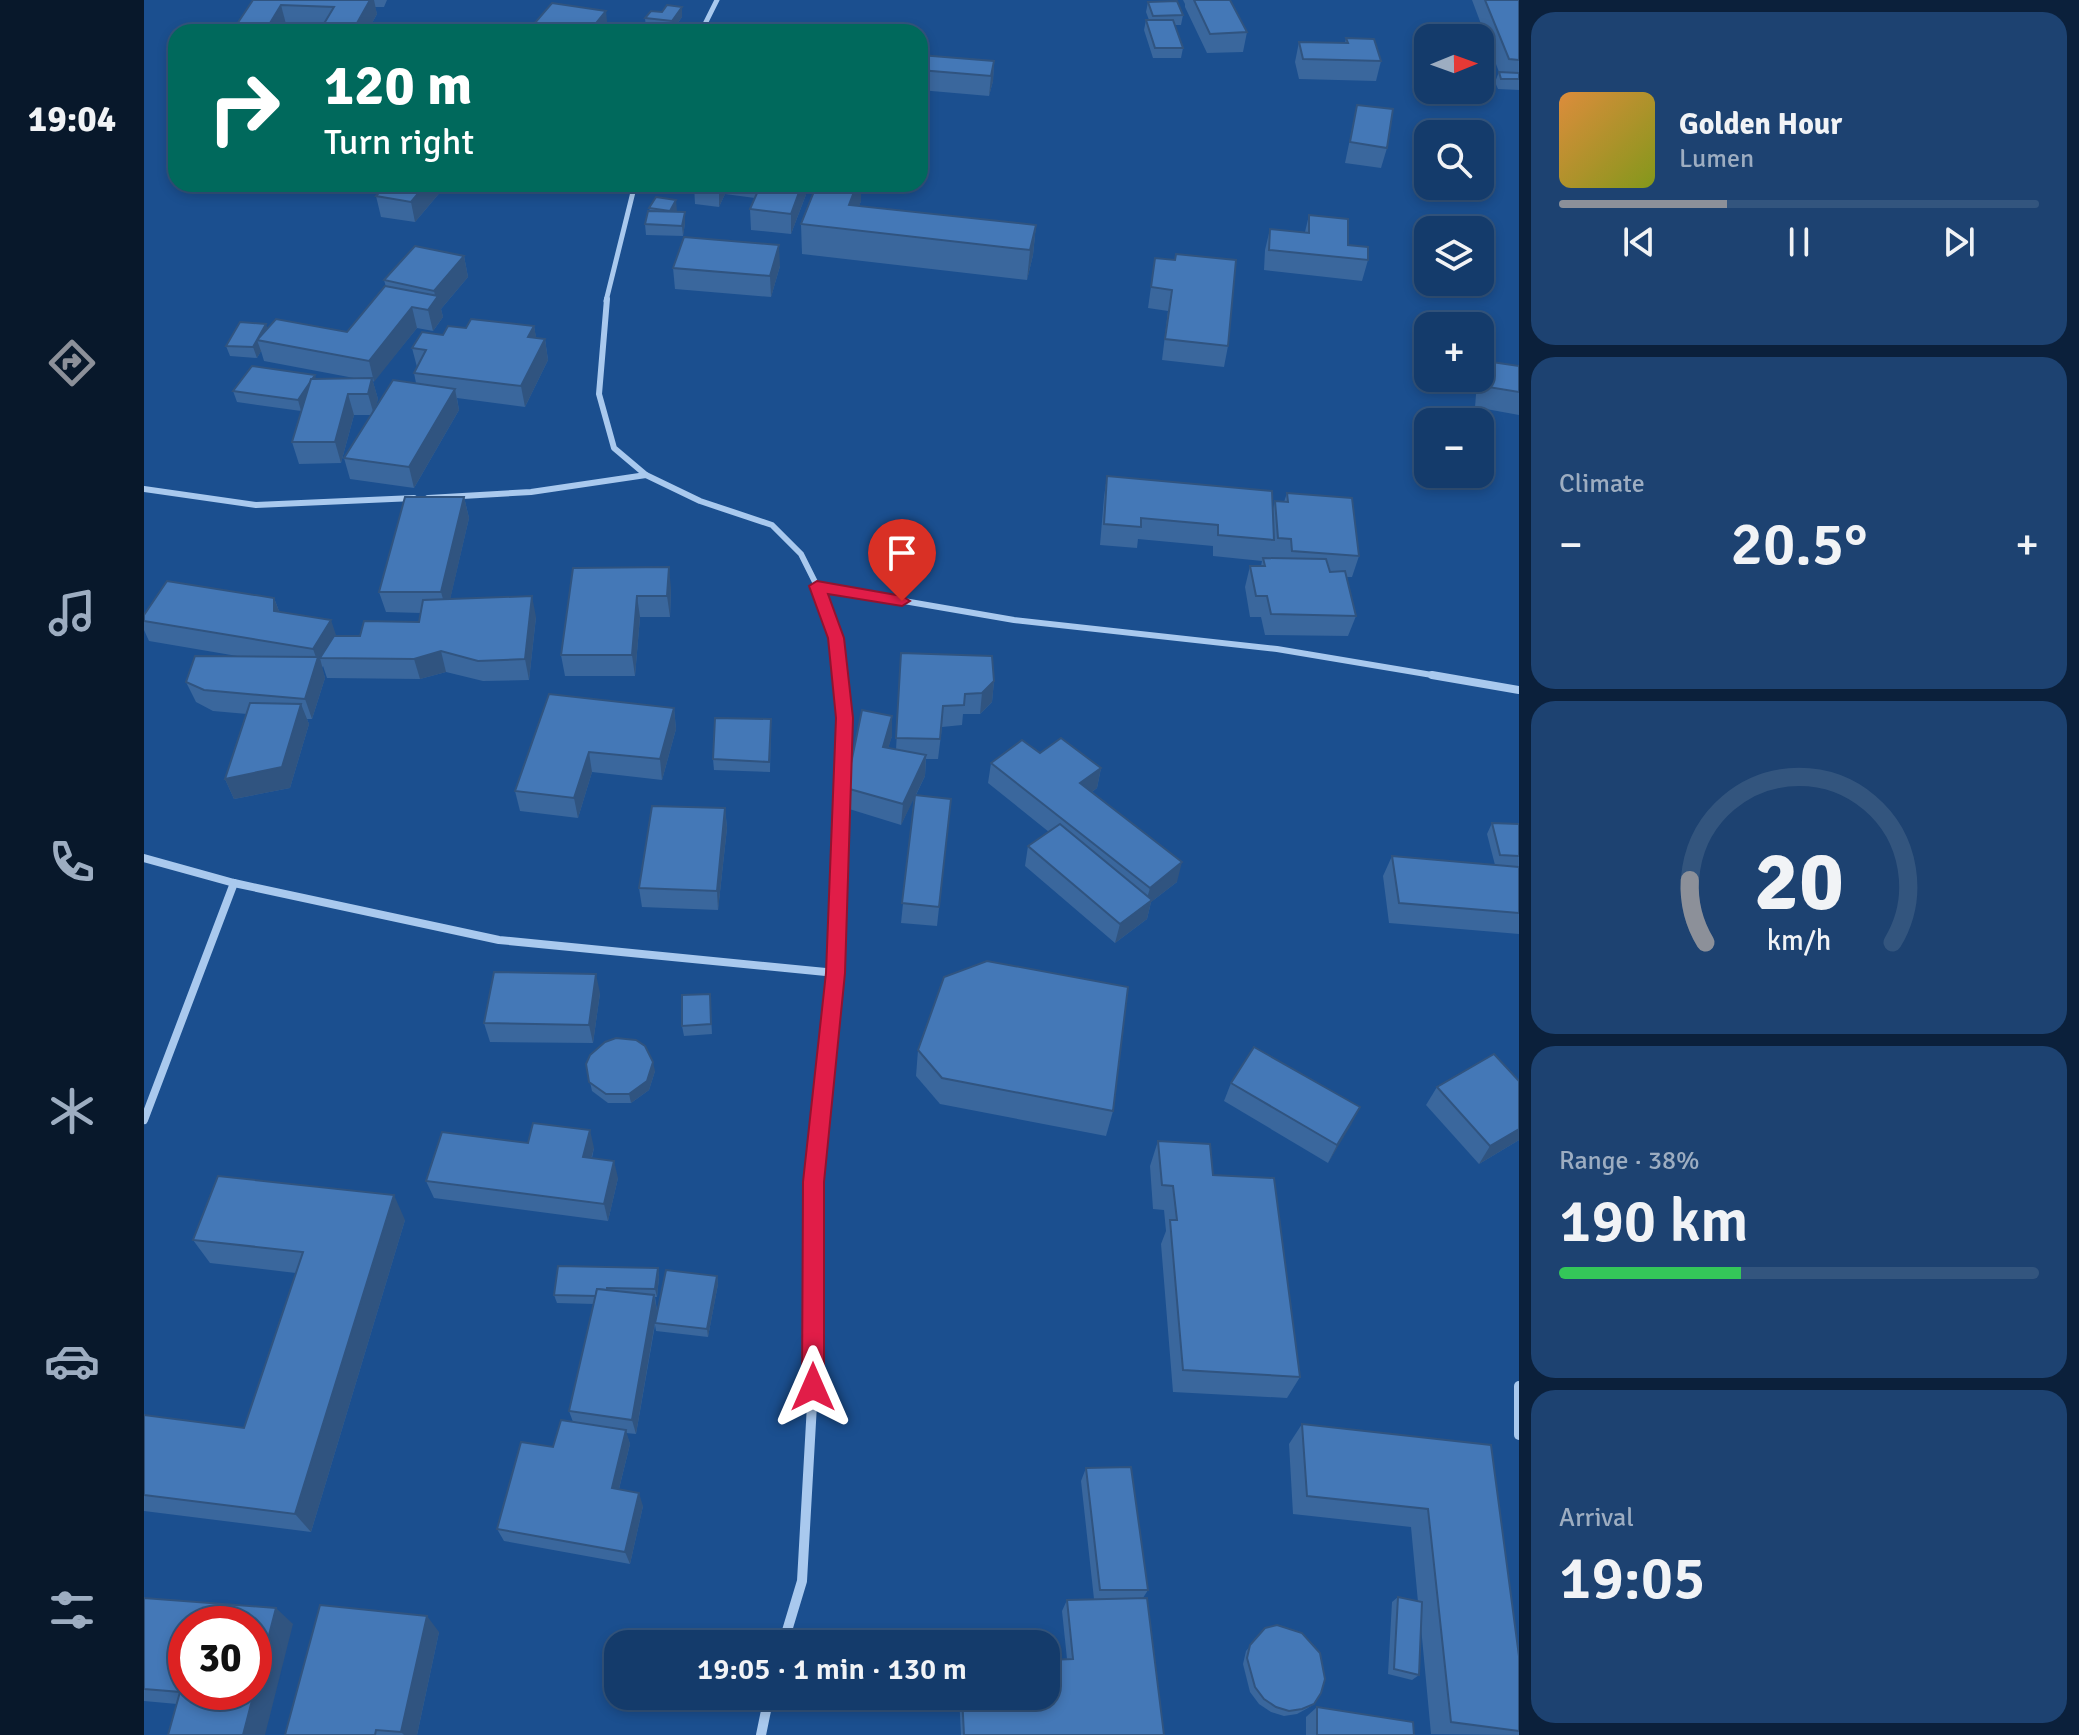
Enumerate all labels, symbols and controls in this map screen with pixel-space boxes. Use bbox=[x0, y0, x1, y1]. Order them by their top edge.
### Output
north arrow bbox=[1414, 24, 1494, 104]
map controls bbox=[1414, 24, 1494, 488]
text: 120 m bbox=[324, 51, 472, 120]
icon: right bbox=[192, 56, 296, 160]
text: 19:04 bbox=[28, 97, 116, 142]
text: Golden Hour bbox=[1679, 106, 1842, 143]
text: Turn right bbox=[324, 120, 474, 165]
button: search bbox=[1414, 120, 1494, 200]
text: Lumen bbox=[1679, 143, 1754, 175]
button: layers bbox=[1414, 216, 1494, 296]
icon: previous bbox=[1617, 220, 1661, 264]
icon: pause bbox=[1777, 220, 1821, 264]
icon: next bbox=[1937, 220, 1981, 264]
button: + bbox=[1414, 312, 1494, 392]
icon: directions bbox=[44, 335, 100, 391]
button: − bbox=[1414, 408, 1494, 488]
text: Climate bbox=[1559, 468, 1645, 500]
text: 20.5° bbox=[1731, 508, 1867, 582]
text: − bbox=[1559, 518, 1583, 572]
text: + bbox=[2015, 518, 2039, 572]
pin bbox=[868, 519, 936, 601]
icon: arrive bbox=[880, 531, 924, 575]
icon: music bbox=[44, 585, 100, 641]
text: 20 bbox=[1754, 831, 1844, 933]
icon: phone bbox=[44, 834, 100, 890]
text: km/h bbox=[1767, 924, 1831, 959]
icon: climate bbox=[44, 1083, 100, 1139]
text: Range · 38% bbox=[1559, 1145, 1700, 1177]
text: 190 km bbox=[1559, 1185, 1748, 1259]
icon: car bbox=[44, 1333, 100, 1389]
position arrow bbox=[771, 1345, 855, 1429]
text: Arrival bbox=[1559, 1502, 1634, 1534]
text: 19:05 bbox=[1559, 1542, 1706, 1616]
icon: filters bbox=[44, 1582, 100, 1638]
speed limit sign: 30 bbox=[168, 1606, 272, 1710]
text: 19:05 · 1 min · 130 m bbox=[697, 1651, 967, 1688]

